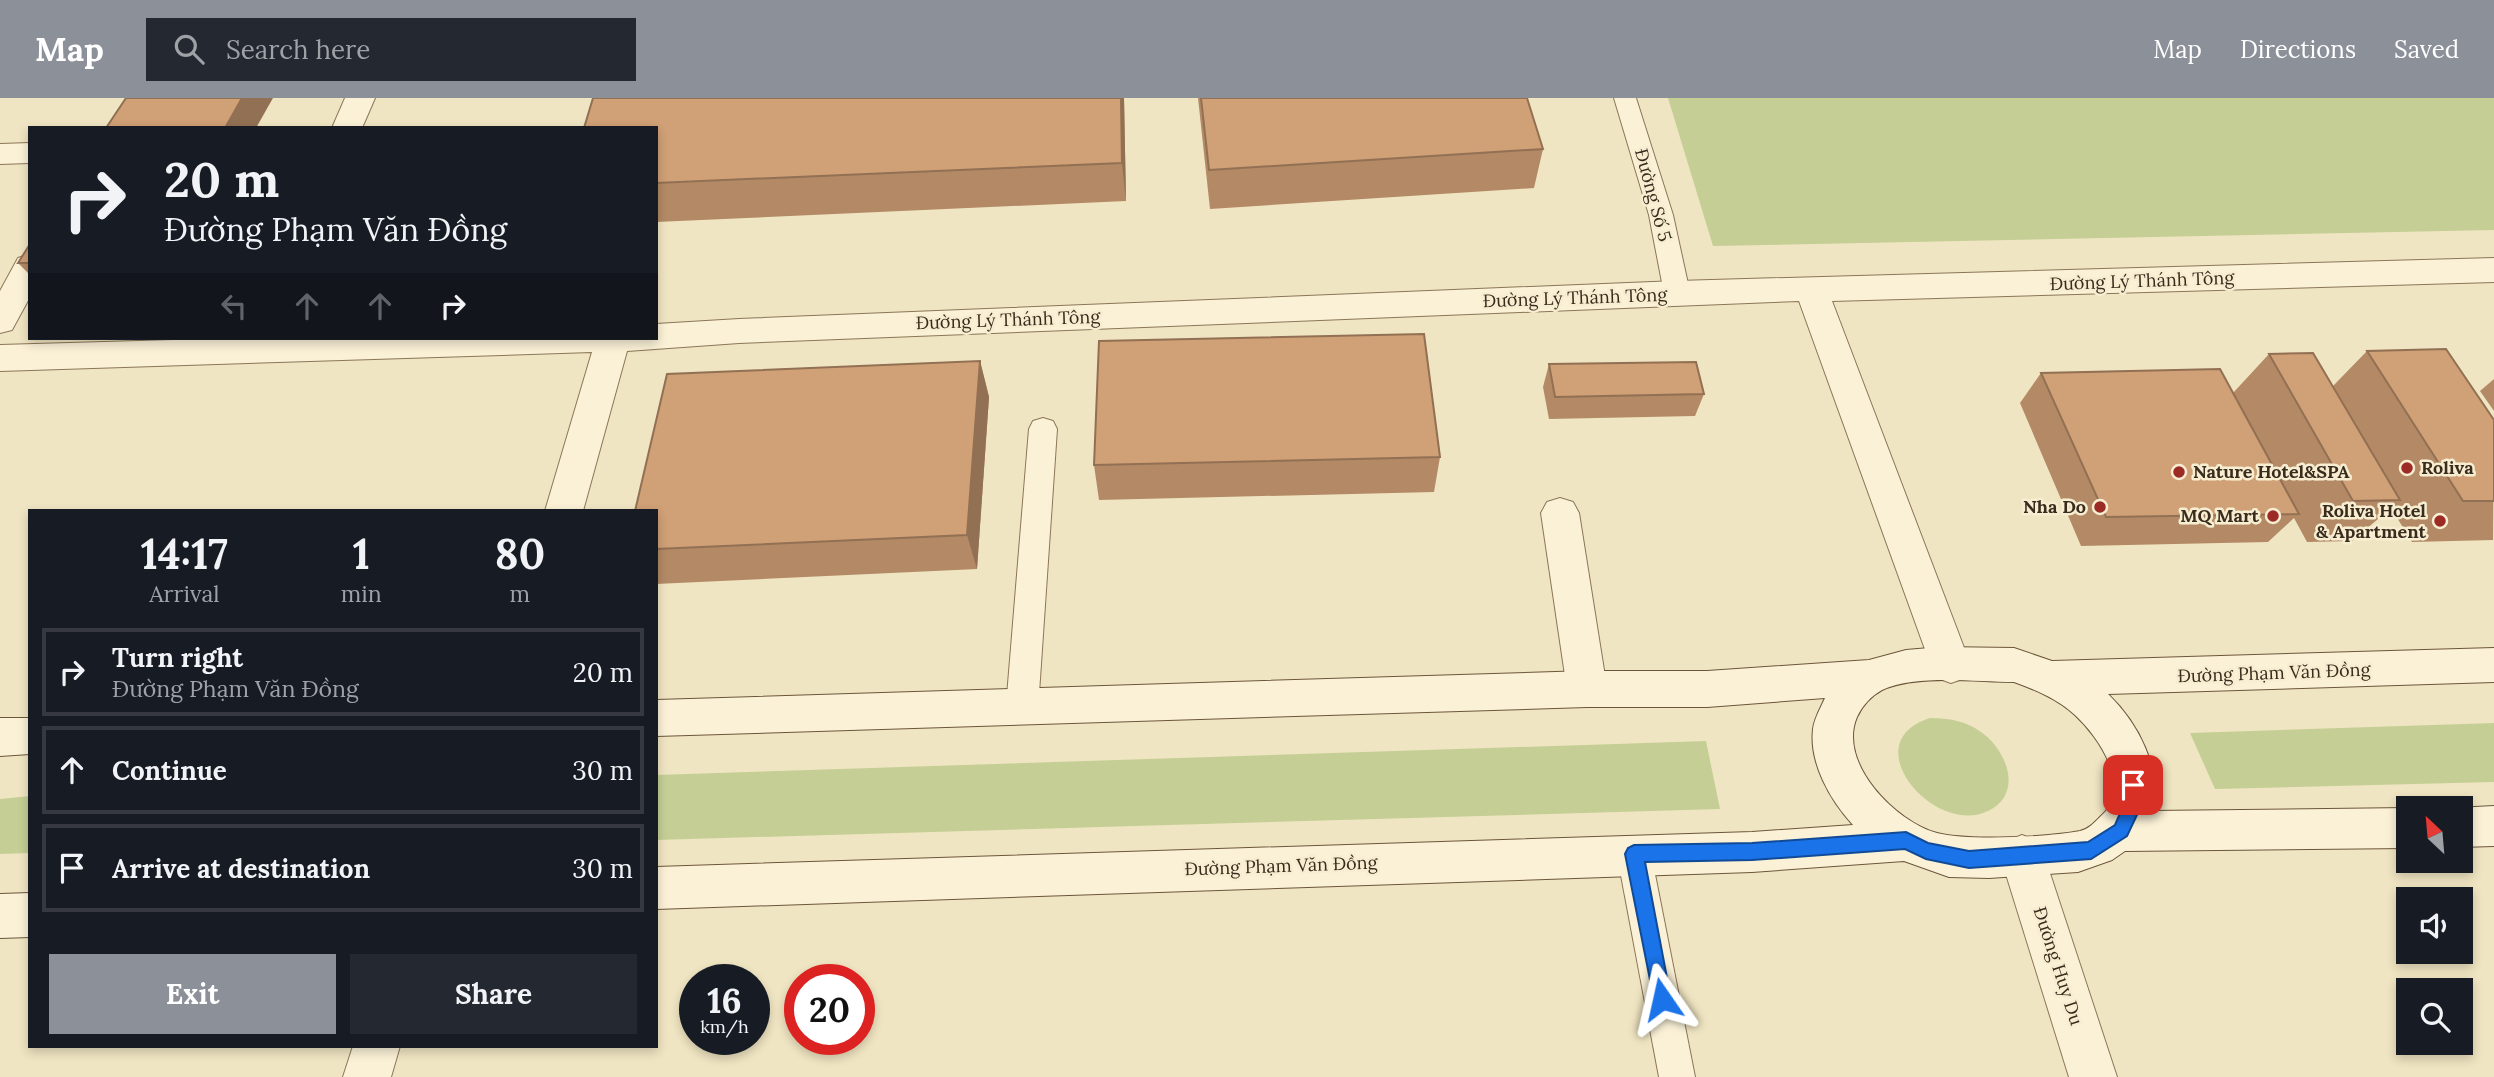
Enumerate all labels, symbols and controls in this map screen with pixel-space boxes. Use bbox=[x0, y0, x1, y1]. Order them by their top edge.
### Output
search box bbox=[146, 18, 636, 81]
text: Map bbox=[35, 28, 104, 70]
icon: search bbox=[170, 30, 208, 68]
text: Search here bbox=[226, 33, 370, 66]
text: Map bbox=[2153, 34, 2202, 65]
text: Directions bbox=[2240, 34, 2356, 65]
text: Saved bbox=[2394, 34, 2459, 65]
street label: Đường Số 5 bbox=[1630, 146, 1677, 244]
text: 20 m bbox=[164, 148, 279, 210]
icon: right bbox=[49, 154, 140, 245]
text: Đường Phạm Văn Đồng bbox=[164, 209, 507, 250]
street label: Đường Lý Thánh Tông bbox=[2049, 266, 2236, 295]
street label: Đường Lý Thánh Tông bbox=[1482, 283, 1669, 312]
icon: left bbox=[215, 287, 253, 325]
icon: ahead bbox=[288, 287, 326, 325]
icon: ahead bbox=[361, 287, 399, 325]
icon: right bbox=[434, 287, 472, 325]
street label: Đường Lý Thánh Tông bbox=[915, 305, 1102, 334]
place label: Roliva bbox=[2421, 456, 2474, 479]
place label: Nature Hotel&SPA bbox=[2193, 460, 2350, 483]
marker: Roliva bbox=[2399, 460, 2415, 476]
marker: Nature Hotel&SPA bbox=[2171, 464, 2187, 480]
place label: Nha Do bbox=[2023, 495, 2086, 518]
marker: Nha Do bbox=[2092, 499, 2108, 515]
place label: Roliva Hotel & Apartment bbox=[2316, 499, 2427, 543]
place label: MQ Mart bbox=[2180, 504, 2260, 527]
marker: MQ Mart bbox=[2265, 508, 2281, 524]
marker: Roliva Hotel & Apartment bbox=[2432, 513, 2448, 529]
text: 14:17 bbox=[141, 527, 228, 581]
text: 1 bbox=[353, 527, 370, 581]
text: 80 bbox=[494, 527, 545, 581]
text: Arrival bbox=[149, 579, 220, 608]
text: min bbox=[341, 579, 382, 608]
text: m bbox=[510, 579, 530, 608]
text: Turn right bbox=[112, 641, 243, 674]
icon: right bbox=[53, 653, 91, 691]
text: 20 m bbox=[573, 656, 633, 689]
street label: Đường Phạm Văn Đồng bbox=[2177, 658, 2372, 687]
text: Đường Phạm Văn Đồng bbox=[112, 674, 359, 703]
icon: ahead bbox=[53, 751, 91, 789]
text: Continue bbox=[112, 754, 227, 787]
text: 30 m bbox=[572, 754, 633, 787]
pin bbox=[2103, 755, 2163, 815]
icon: arrive bbox=[2114, 766, 2152, 804]
north arrow bbox=[2396, 796, 2473, 873]
map controls bbox=[2396, 796, 2473, 1055]
icon: arrive bbox=[53, 849, 91, 887]
street label: Đường Phạm Văn Đồng bbox=[1184, 851, 1379, 880]
text: Arrive at destination bbox=[112, 852, 370, 885]
text: 30 m bbox=[572, 852, 633, 885]
button: sound bbox=[2396, 887, 2473, 964]
street label: Đường Huy Du bbox=[2029, 904, 2088, 1028]
button: Exit bbox=[49, 954, 336, 1034]
button: Share bbox=[350, 954, 637, 1034]
position arrow bbox=[1625, 962, 1699, 1036]
speed limit sign: 20 bbox=[784, 964, 875, 1055]
text: 16 bbox=[707, 978, 742, 1023]
button: search bbox=[2396, 978, 2473, 1055]
text: km/h bbox=[700, 1015, 749, 1038]

